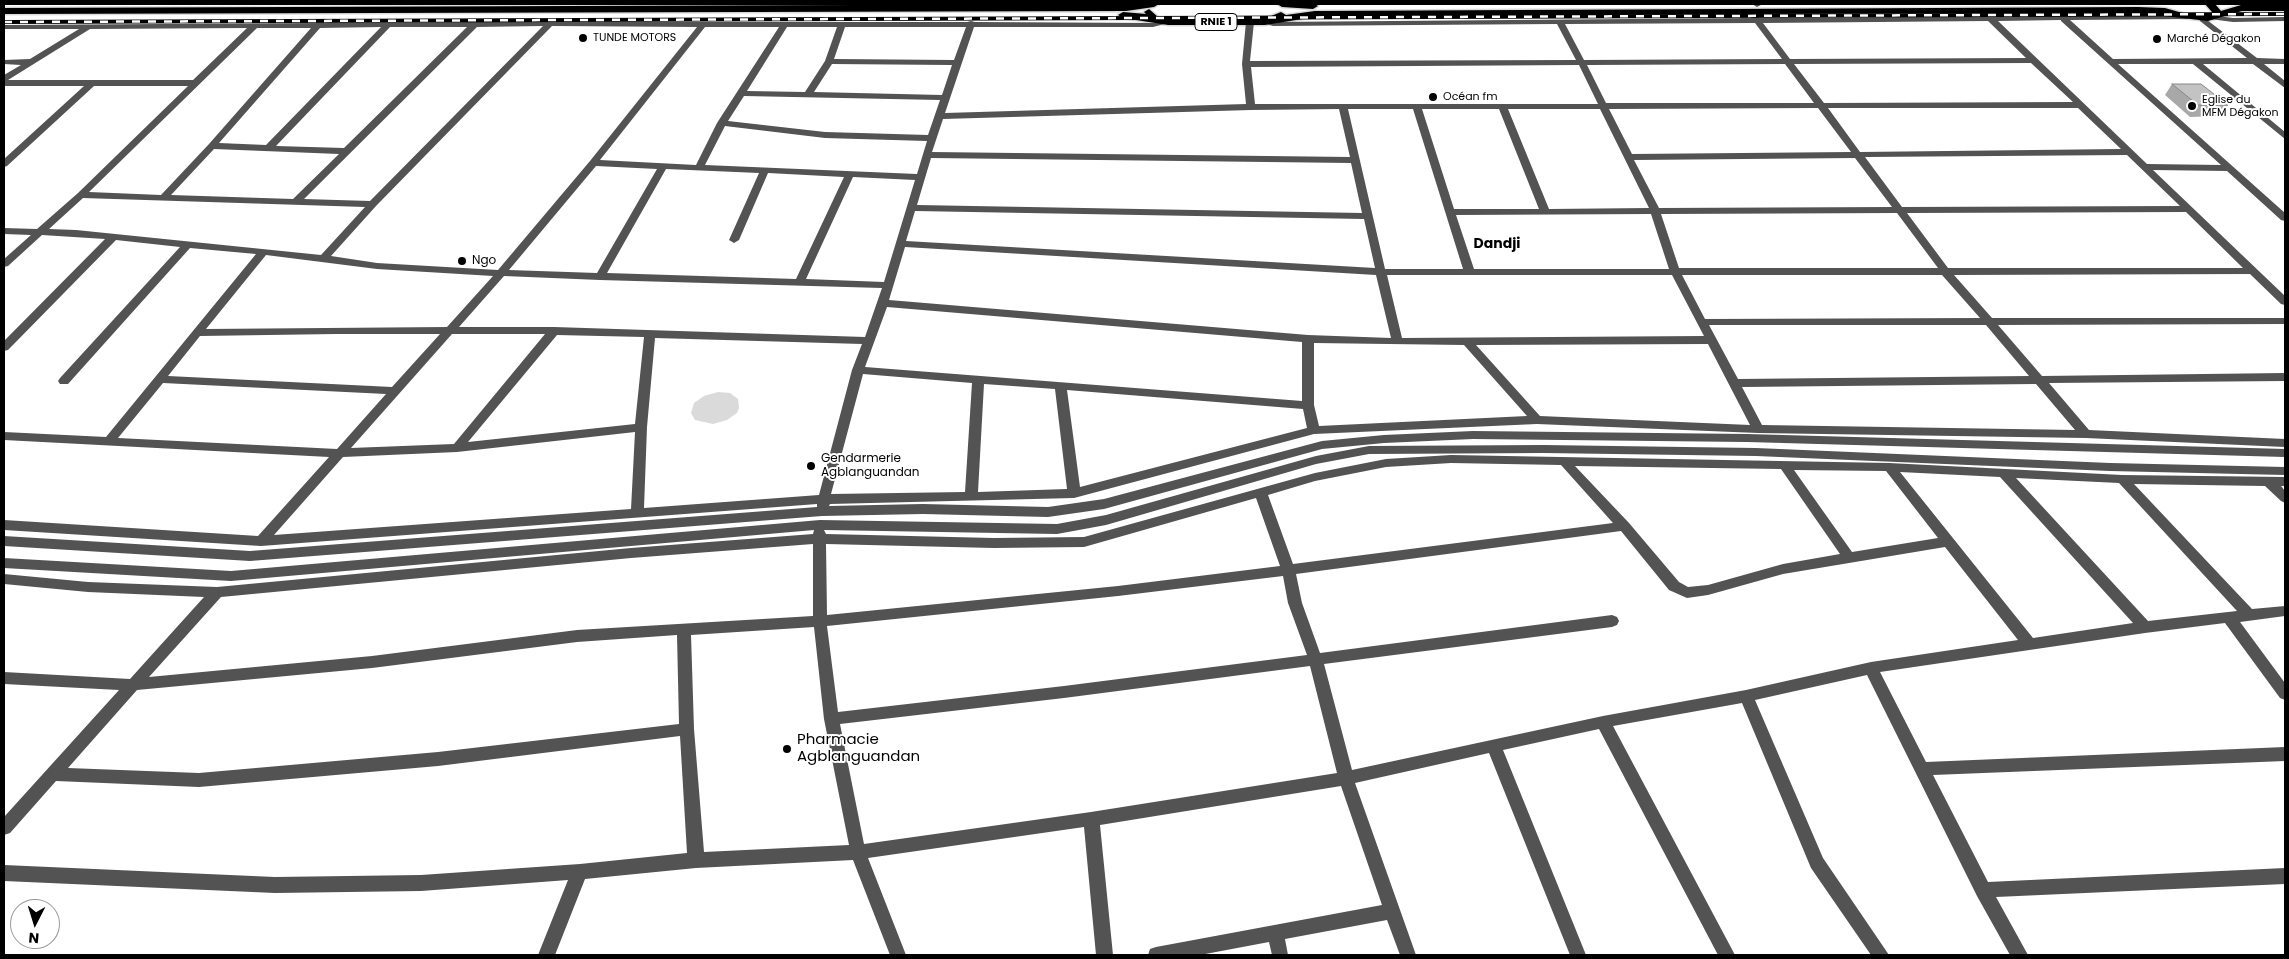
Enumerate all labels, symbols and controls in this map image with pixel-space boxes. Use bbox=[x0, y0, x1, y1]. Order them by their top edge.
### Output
road number: RNIE 1 bbox=[1195, 14, 1237, 31]
place label: TUNDE MOTORS bbox=[593, 31, 676, 45]
marker: TUNDE MOTORS bbox=[577, 32, 589, 44]
place label: Marché Dégakon bbox=[2167, 32, 2261, 46]
marker: Marché Dégakon bbox=[2151, 33, 2163, 45]
place label: Océan fm bbox=[1443, 90, 1498, 104]
marker: Océan fm bbox=[1427, 91, 1439, 103]
place label: Eglise du MFM Dégakon bbox=[2202, 93, 2279, 119]
marker: Eglise du MFM Dégakon bbox=[2186, 100, 2198, 112]
district label: Dandji bbox=[1474, 236, 1520, 252]
place label: Ngo bbox=[472, 254, 496, 268]
marker: Ngo bbox=[456, 255, 468, 267]
place label: Gendarmerie Agblanguandan bbox=[821, 452, 920, 480]
marker: Gendarmerie Agblanguandan bbox=[805, 460, 817, 472]
place label: Pharmacie Agblanguandan bbox=[797, 731, 920, 766]
marker: Pharmacie Agblanguandan bbox=[781, 743, 793, 755]
north arrow bbox=[10, 899, 60, 949]
text: N bbox=[28, 928, 40, 948]

